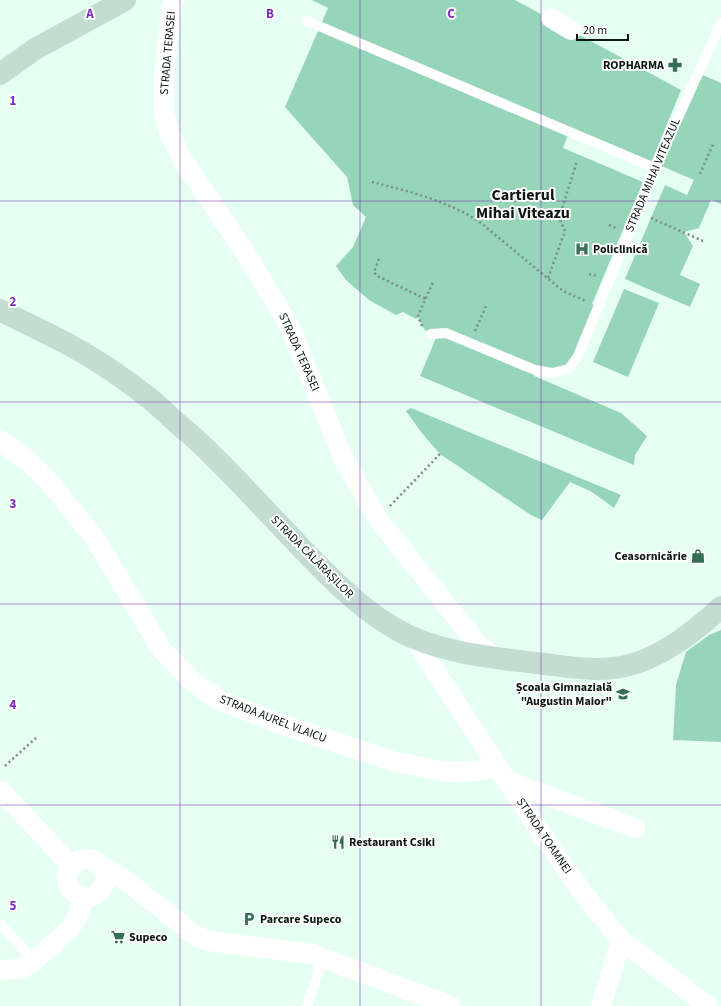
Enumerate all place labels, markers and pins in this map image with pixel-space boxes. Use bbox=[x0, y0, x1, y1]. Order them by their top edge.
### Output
place label: ROPHARMA bbox=[603, 57, 664, 74]
pharmacy icon: ROPHARMA bbox=[667, 57, 683, 73]
hospital icon: Policlinică bbox=[574, 241, 590, 257]
place label: Policlinică bbox=[593, 241, 648, 258]
place label: Ceasornicărie bbox=[615, 548, 687, 565]
shop icon: Ceasornicărie bbox=[690, 548, 706, 564]
place label: Școala Gimnazială "Augustin Maior" bbox=[516, 679, 612, 710]
school or university icon: Școala Gimnazială "Augustin Maior" bbox=[615, 686, 631, 702]
restaurant icon: Restaurant Csiki bbox=[330, 834, 346, 850]
place label: Restaurant Csiki bbox=[349, 834, 435, 851]
parking icon: Parcare Supeco bbox=[241, 911, 257, 927]
place label: Parcare Supeco bbox=[260, 911, 342, 928]
supermarket icon: Supeco bbox=[110, 929, 126, 945]
place label: Supeco bbox=[129, 929, 168, 946]

